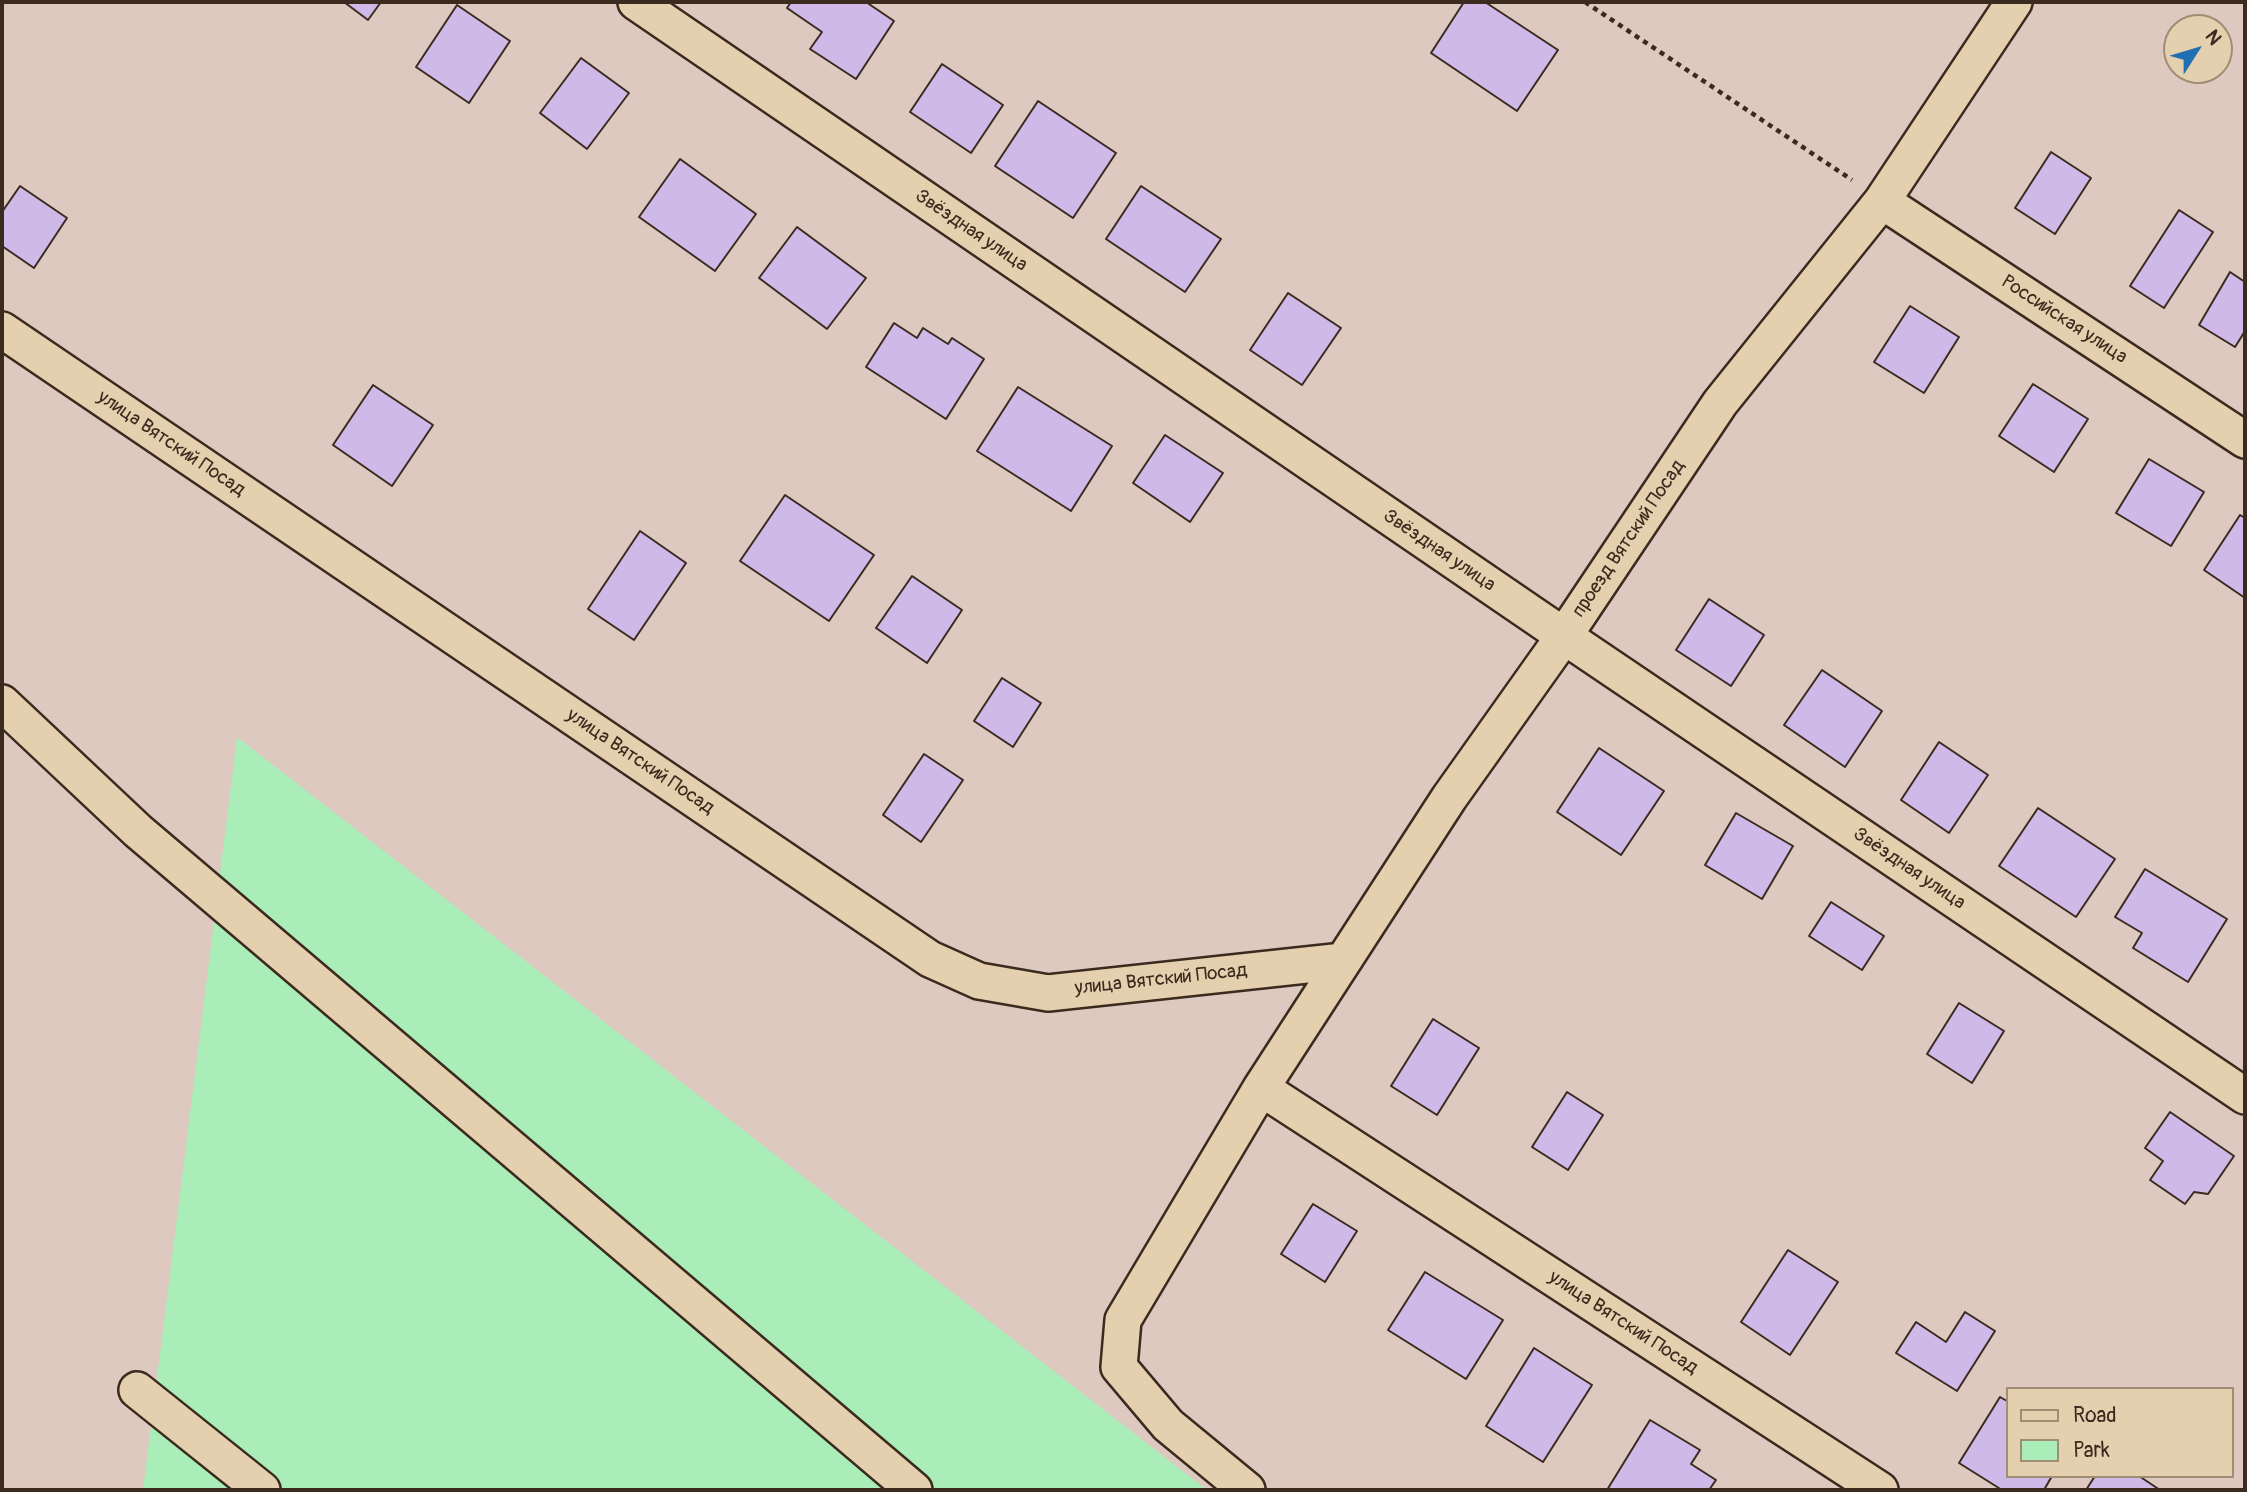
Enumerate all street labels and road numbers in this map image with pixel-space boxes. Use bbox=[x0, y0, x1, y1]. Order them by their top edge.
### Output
street label: Звёздная улица bbox=[911, 185, 1031, 277]
street label: Российская улица bbox=[1997, 271, 2131, 369]
street label: улица Вятский Посад bbox=[93, 386, 249, 502]
street label: проезд Вятский Посад bbox=[1568, 456, 1690, 622]
street label: Звёздная улица bbox=[1379, 505, 1499, 597]
street label: улица Вятский Посад bbox=[562, 704, 718, 820]
street label: Звёздная улица bbox=[1849, 823, 1969, 915]
street label: улица Вятский Посад bbox=[1074, 960, 1248, 1000]
street label: улица Вятский Посад bbox=[1544, 1266, 1702, 1380]

